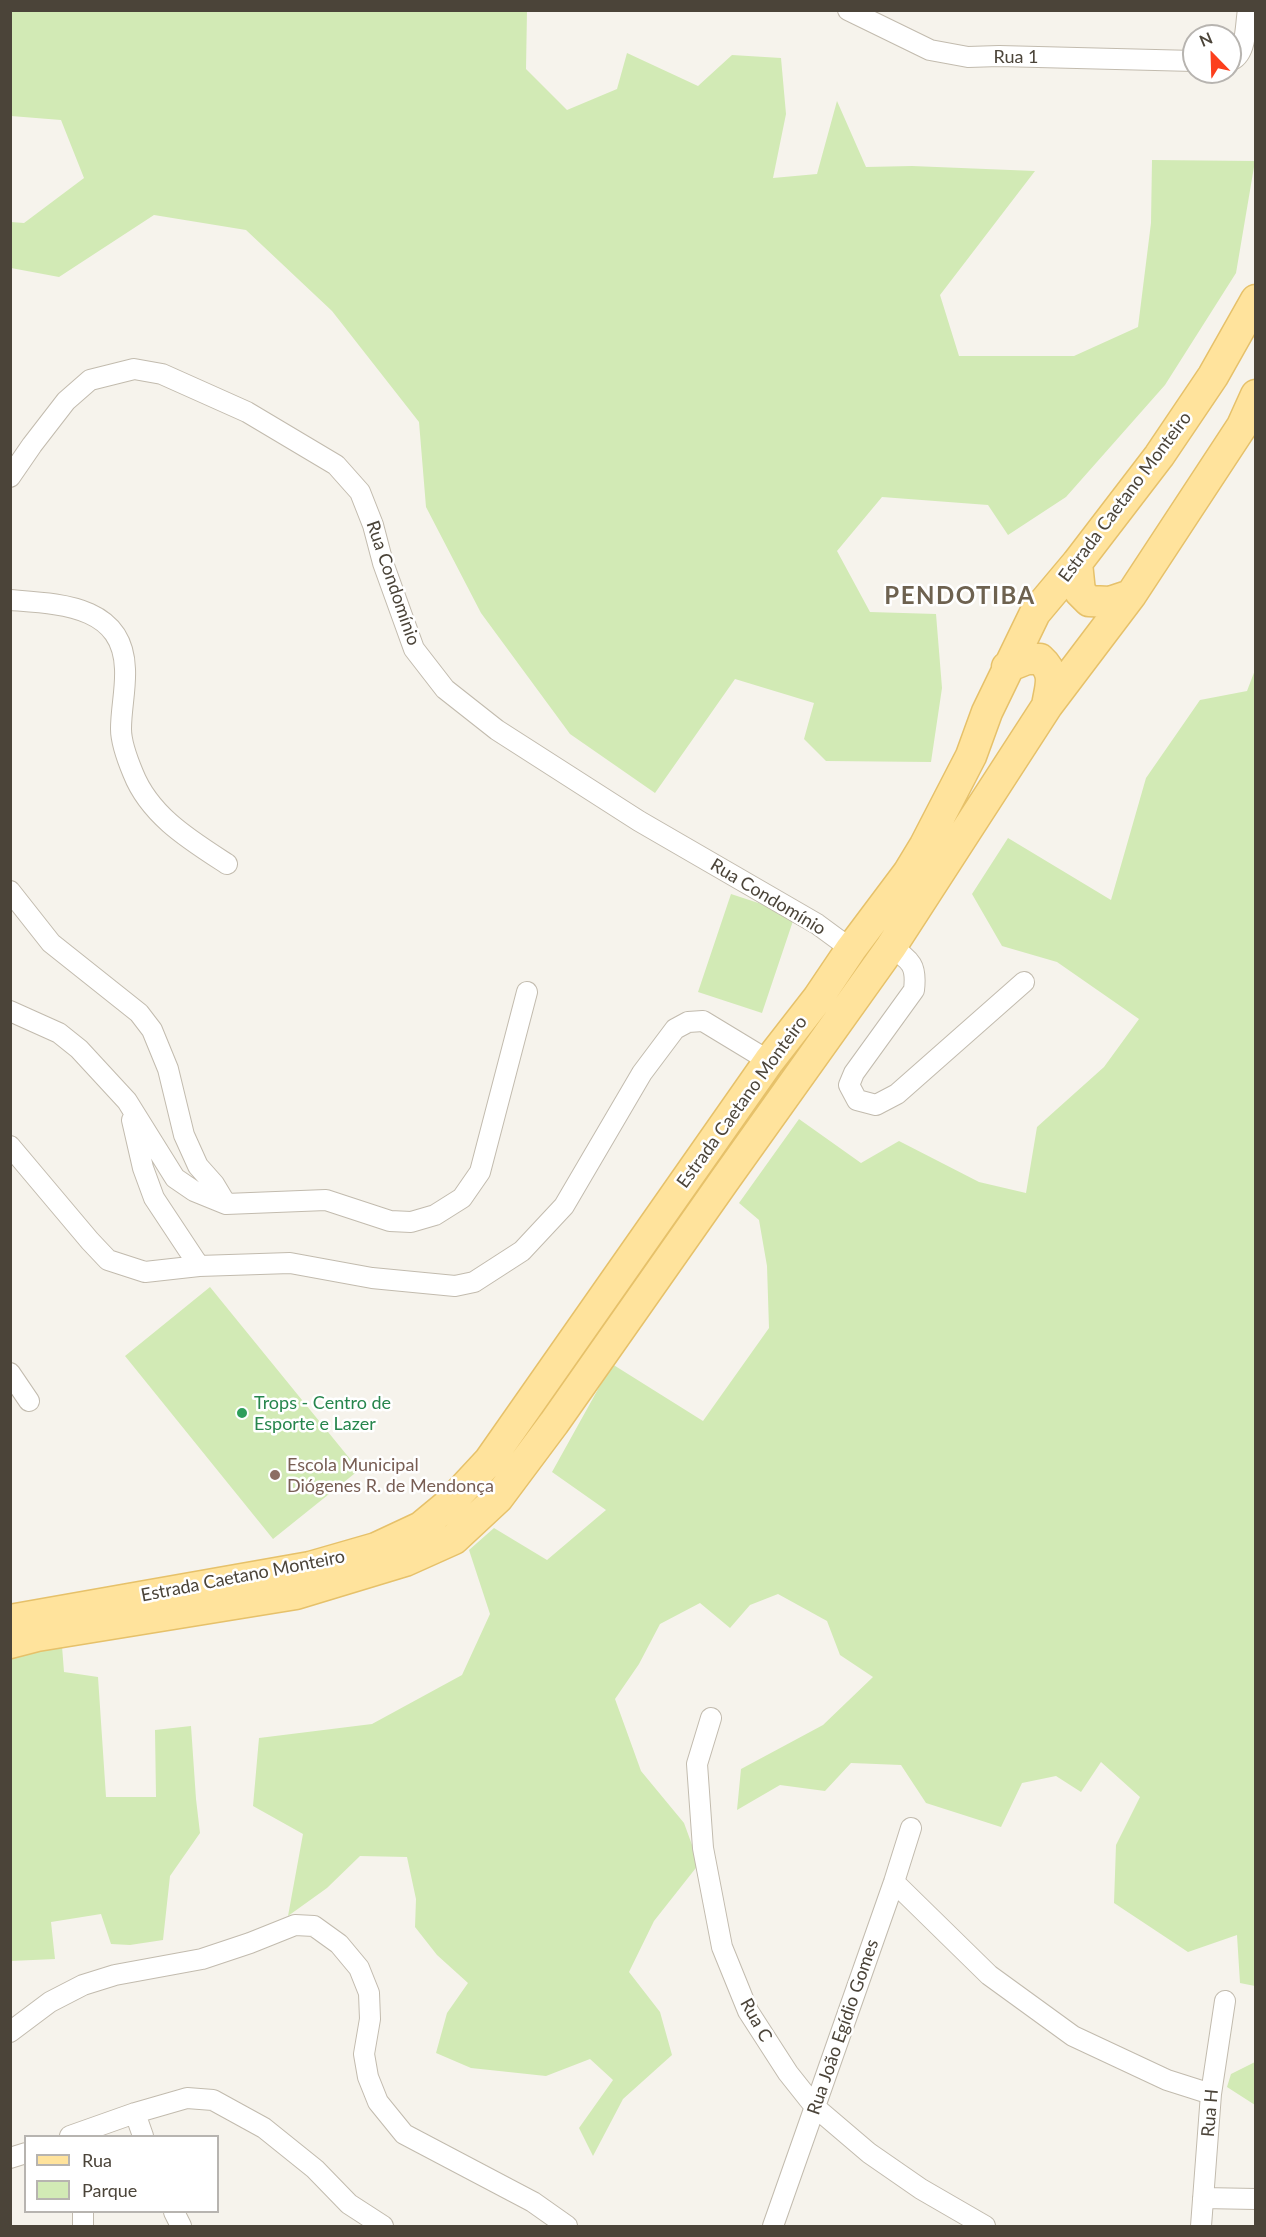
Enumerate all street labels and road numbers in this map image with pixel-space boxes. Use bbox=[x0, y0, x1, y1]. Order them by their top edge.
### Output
street label: Rua 1 bbox=[994, 46, 1038, 68]
street label: Estrada Caetano Monteiro bbox=[1054, 408, 1196, 586]
street label: Rua Condomínio bbox=[362, 518, 424, 648]
street label: Rua Condomínio bbox=[706, 854, 830, 940]
street label: Estrada Caetano Monteiro bbox=[672, 1012, 812, 1192]
street label: Estrada Caetano Monteiro bbox=[139, 1546, 347, 1606]
street label: Rua João Egídio Gomes bbox=[803, 1936, 883, 2118]
street label: Rua C bbox=[735, 1994, 777, 2046]
street label: Rua H bbox=[1197, 2088, 1223, 2138]

